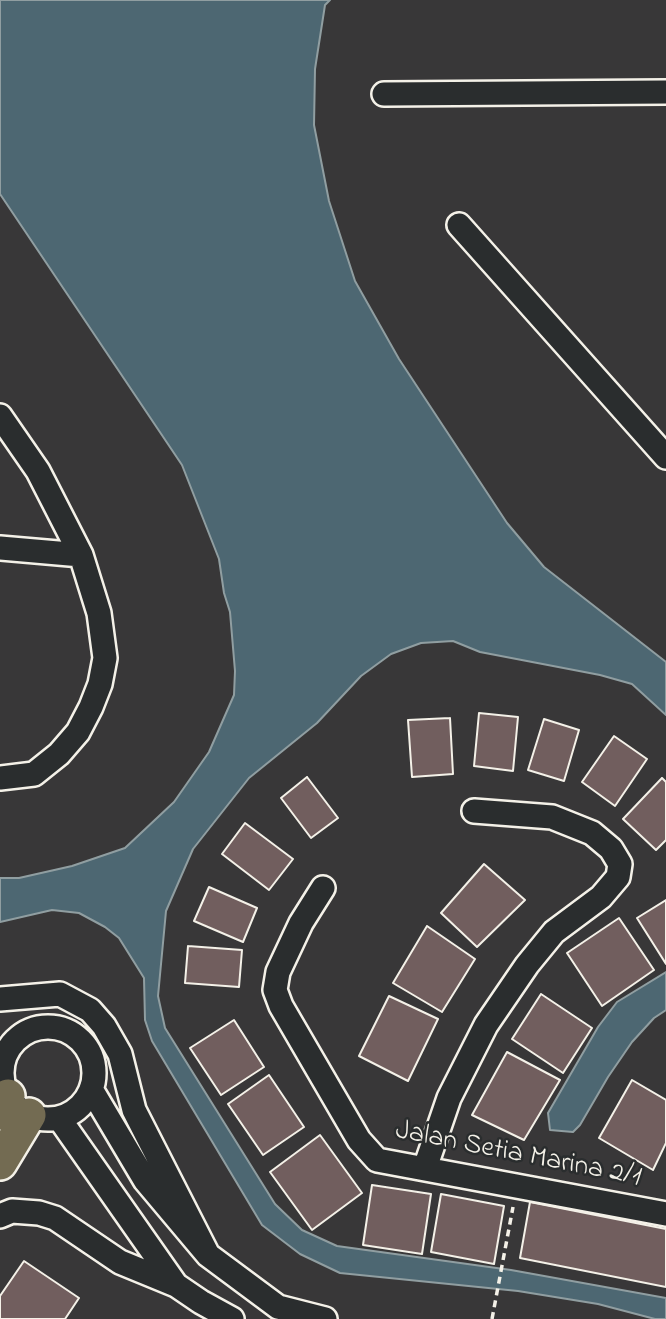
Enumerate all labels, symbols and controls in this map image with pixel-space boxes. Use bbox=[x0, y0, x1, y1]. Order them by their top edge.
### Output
street label: Jalan Setia Marina 2/1 bbox=[392, 1116, 644, 1196]

